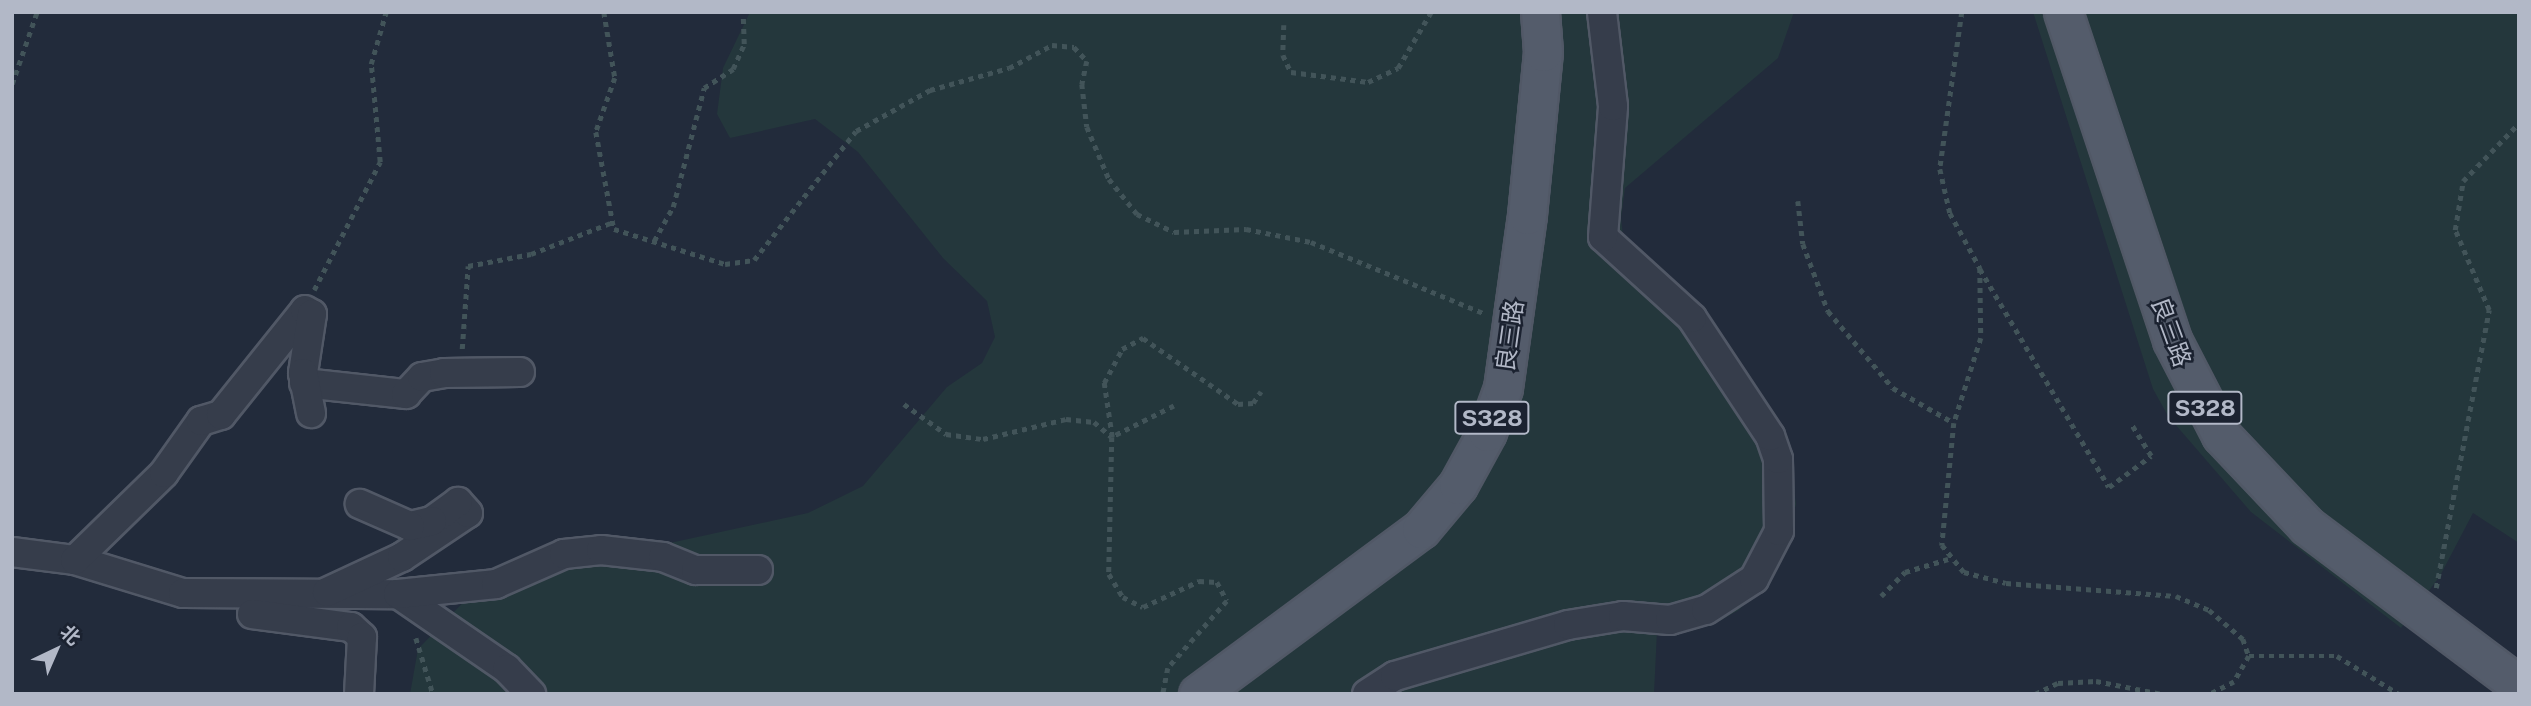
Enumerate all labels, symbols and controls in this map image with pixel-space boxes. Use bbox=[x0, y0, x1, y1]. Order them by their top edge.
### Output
street label: 良三路 bbox=[2145, 293, 2197, 371]
street label: 良三路 bbox=[1491, 298, 1529, 374]
road number: S328 bbox=[2166, 388, 2244, 428]
road number: S328 bbox=[1454, 398, 1530, 438]
north arrow bbox=[21, 615, 91, 685]
text: 北 bbox=[56, 620, 85, 649]

